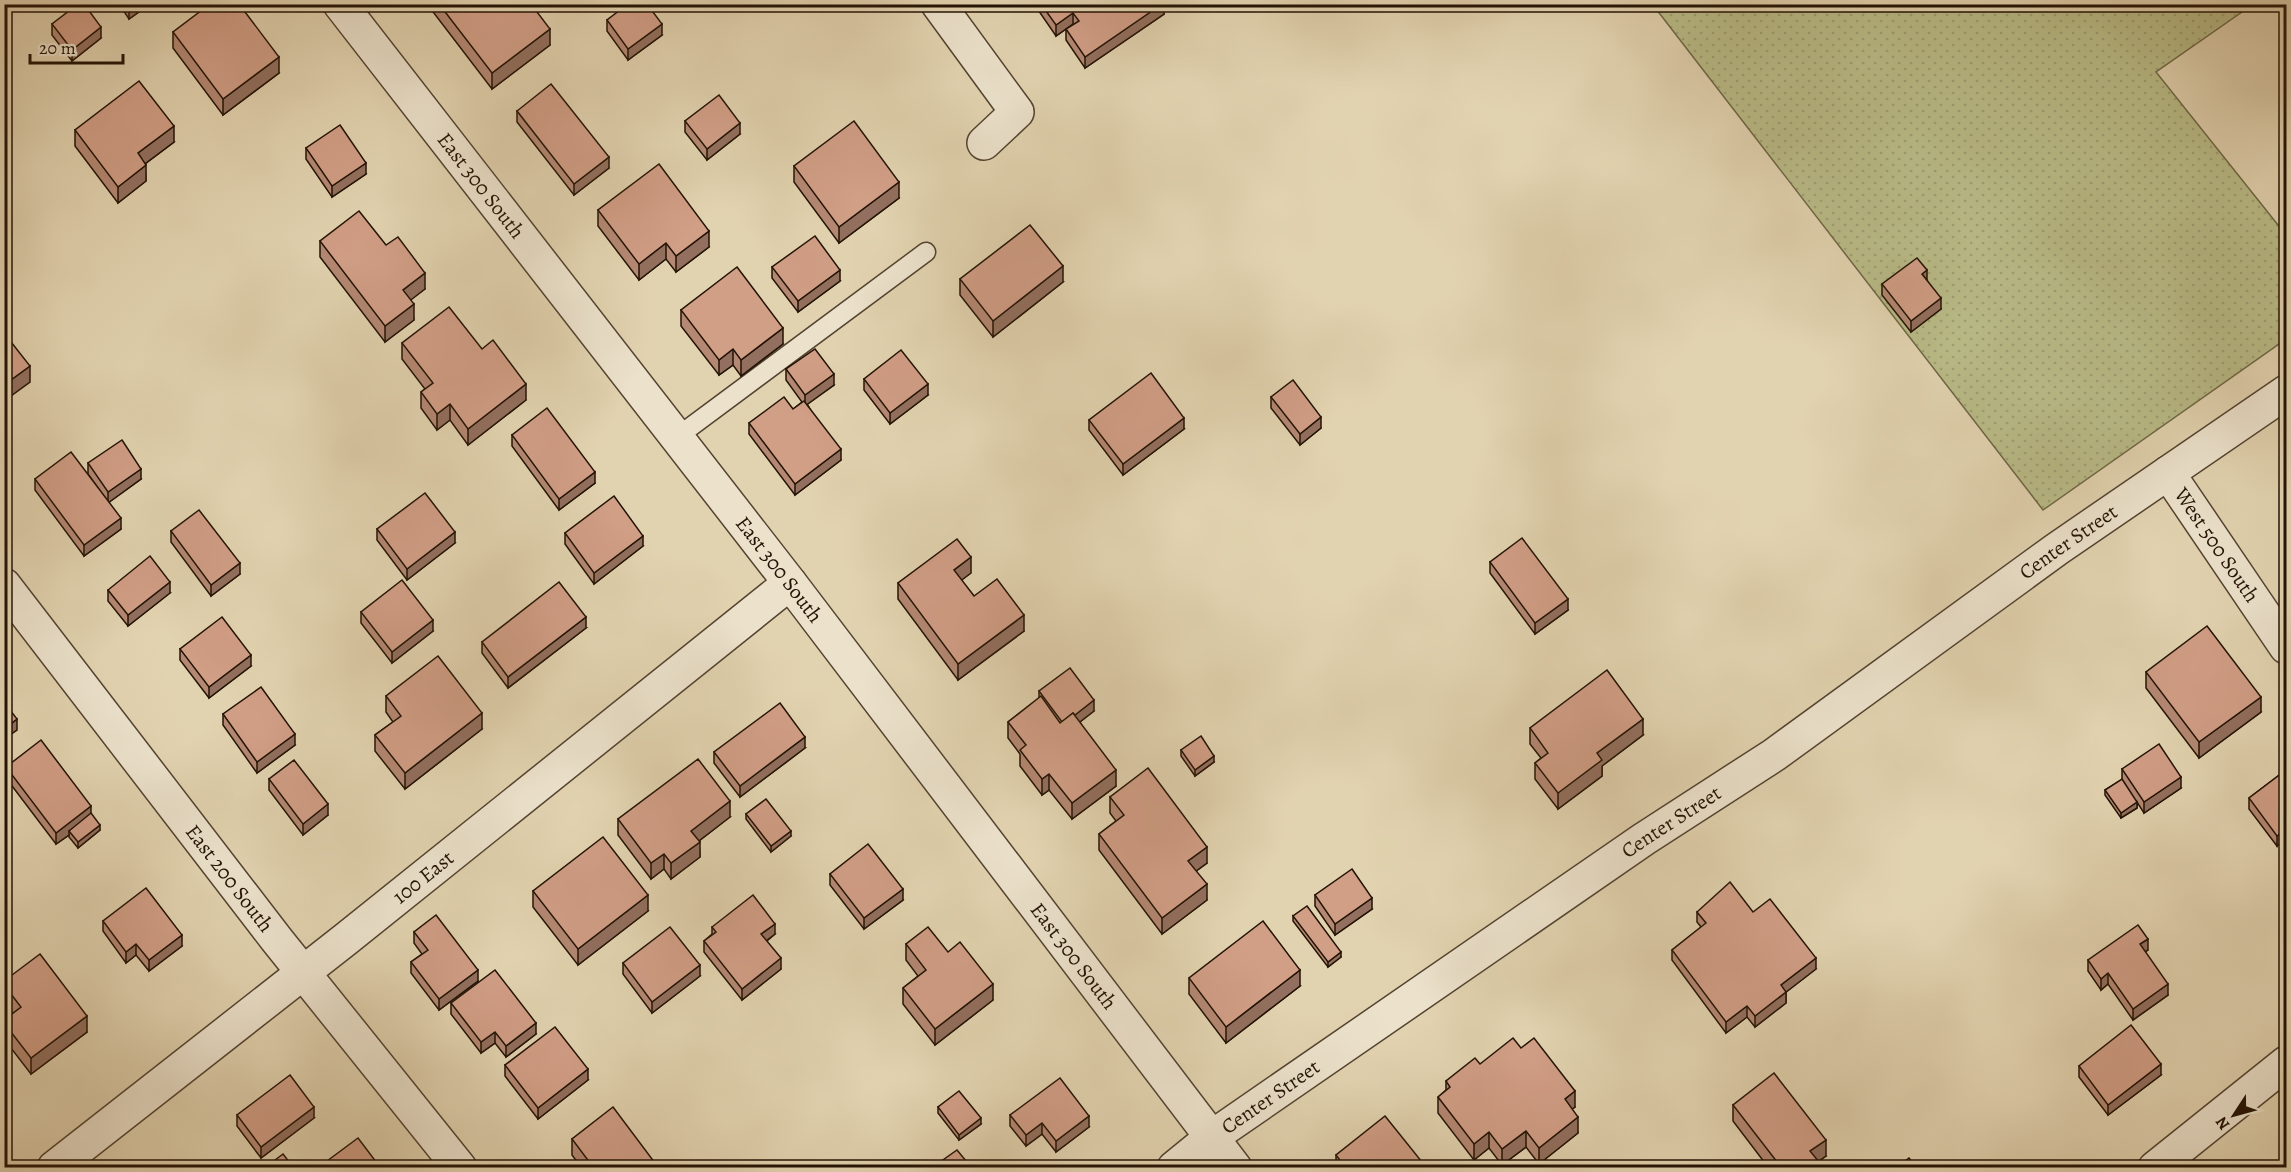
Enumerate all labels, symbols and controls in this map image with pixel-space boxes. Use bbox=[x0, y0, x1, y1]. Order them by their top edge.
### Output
scale bar bbox=[30, 27, 123, 65]
text: 20 m bbox=[39, 36, 76, 60]
street label: East 300 South bbox=[431, 127, 531, 244]
street label: West 500 South bbox=[2167, 481, 2266, 608]
street label: Center Street bbox=[2013, 498, 2123, 586]
street label: East 300 South bbox=[729, 510, 829, 628]
street label: Center Street bbox=[1616, 779, 1727, 865]
street label: East 200 South bbox=[179, 819, 280, 938]
street label: 100 East bbox=[387, 844, 460, 910]
street label: East 300 South bbox=[1024, 897, 1123, 1015]
street label: Center Street bbox=[1216, 1053, 1325, 1141]
north arrow bbox=[2204, 1085, 2264, 1145]
text: N bbox=[2210, 1112, 2235, 1134]

